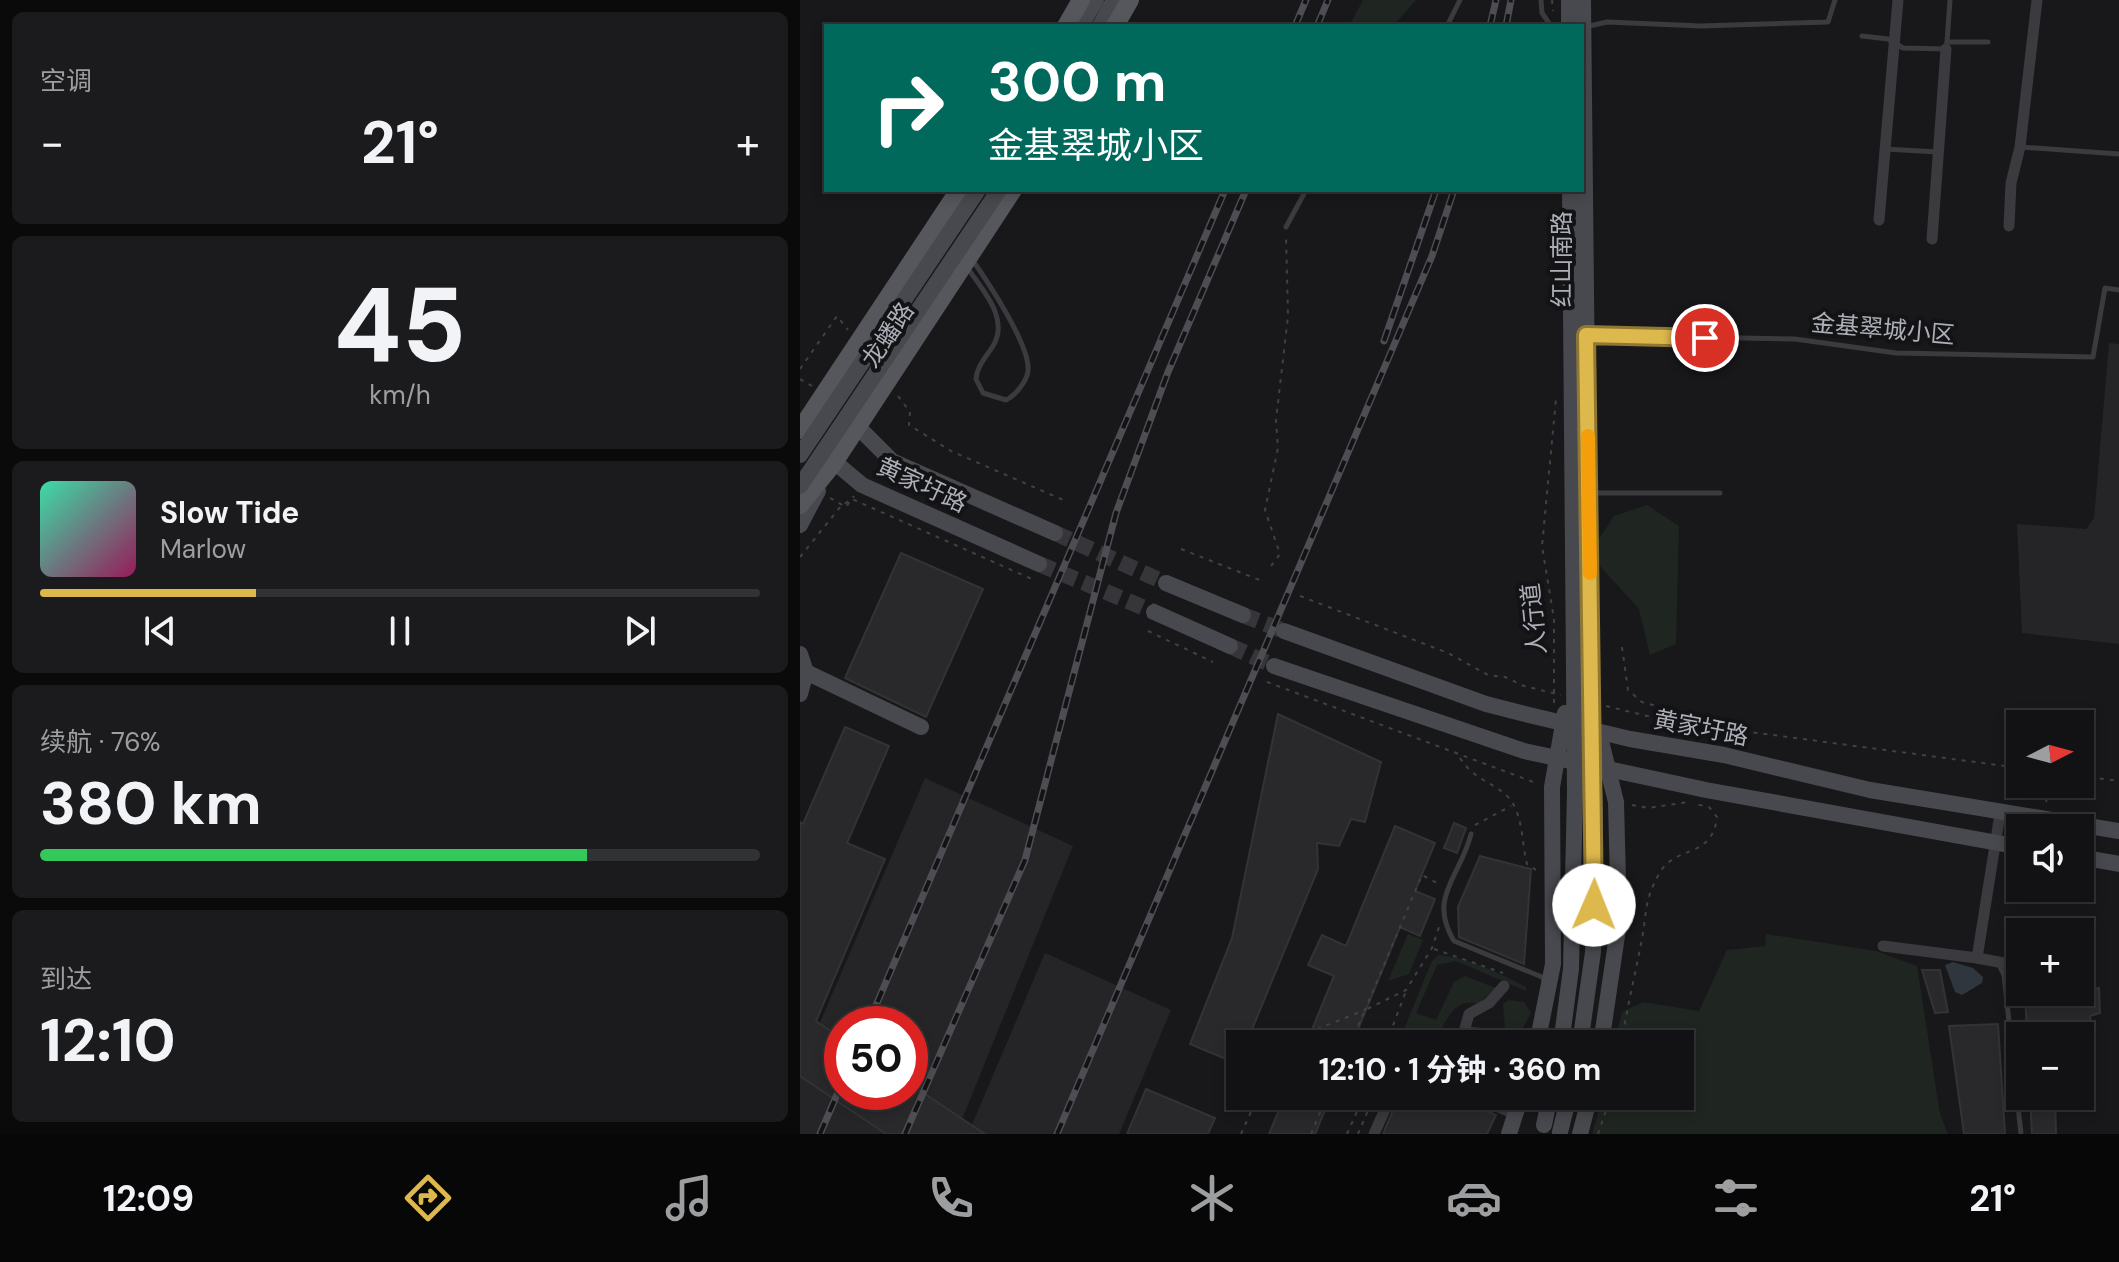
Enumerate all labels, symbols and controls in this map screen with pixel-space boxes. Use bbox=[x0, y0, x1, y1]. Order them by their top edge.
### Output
text: 300 m bbox=[988, 45, 1166, 118]
icon: right bbox=[856, 56, 960, 160]
text: 空调 bbox=[40, 64, 92, 98]
text: 21° bbox=[361, 103, 439, 182]
text: − bbox=[40, 114, 64, 172]
text: + bbox=[736, 114, 760, 172]
text: 金基翠城小区 bbox=[988, 122, 1204, 169]
street label: 红山南路 bbox=[1546, 211, 1577, 307]
text: 45 bbox=[334, 258, 466, 393]
street label: 龙蟠路 bbox=[855, 296, 921, 373]
pin bbox=[1671, 304, 1739, 372]
street label: 金基翠城小区 bbox=[1810, 307, 1956, 350]
icon: arrive bbox=[1683, 316, 1727, 360]
text: km/h bbox=[369, 378, 431, 412]
street label: 黄家圩路 bbox=[872, 450, 972, 519]
text: Slow Tide bbox=[160, 493, 299, 532]
text: Marlow bbox=[160, 532, 246, 566]
street label: 人行道 bbox=[1514, 582, 1553, 656]
icon: previous bbox=[138, 609, 182, 653]
icon: pause bbox=[378, 609, 422, 653]
icon: next bbox=[618, 609, 662, 653]
street label: 黄家圩路 bbox=[1651, 703, 1751, 752]
north arrow bbox=[2006, 710, 2094, 798]
map controls bbox=[2006, 710, 2094, 1110]
text: 续航 · 76% bbox=[40, 725, 161, 759]
text: 380 km bbox=[40, 764, 262, 843]
button: sound bbox=[2006, 814, 2094, 902]
position arrow bbox=[1552, 863, 1636, 947]
button: + bbox=[2006, 918, 2094, 1006]
text: 到达 bbox=[40, 962, 92, 996]
text: 12:10 bbox=[40, 1001, 176, 1080]
speed limit sign: 50 bbox=[824, 1006, 928, 1110]
button: − bbox=[2006, 1022, 2094, 1110]
text: 12:10 · 1 分钟 · 360 m bbox=[1319, 1050, 1601, 1089]
icon: directions bbox=[400, 1170, 456, 1226]
icon: music bbox=[661, 1170, 717, 1226]
icon: phone bbox=[923, 1170, 979, 1226]
icon: climate bbox=[1184, 1170, 1240, 1226]
icon: car bbox=[1446, 1170, 1502, 1226]
icon: filters bbox=[1708, 1170, 1764, 1226]
text: 12:09 bbox=[103, 1175, 194, 1222]
text: 21° bbox=[1969, 1175, 2016, 1222]

